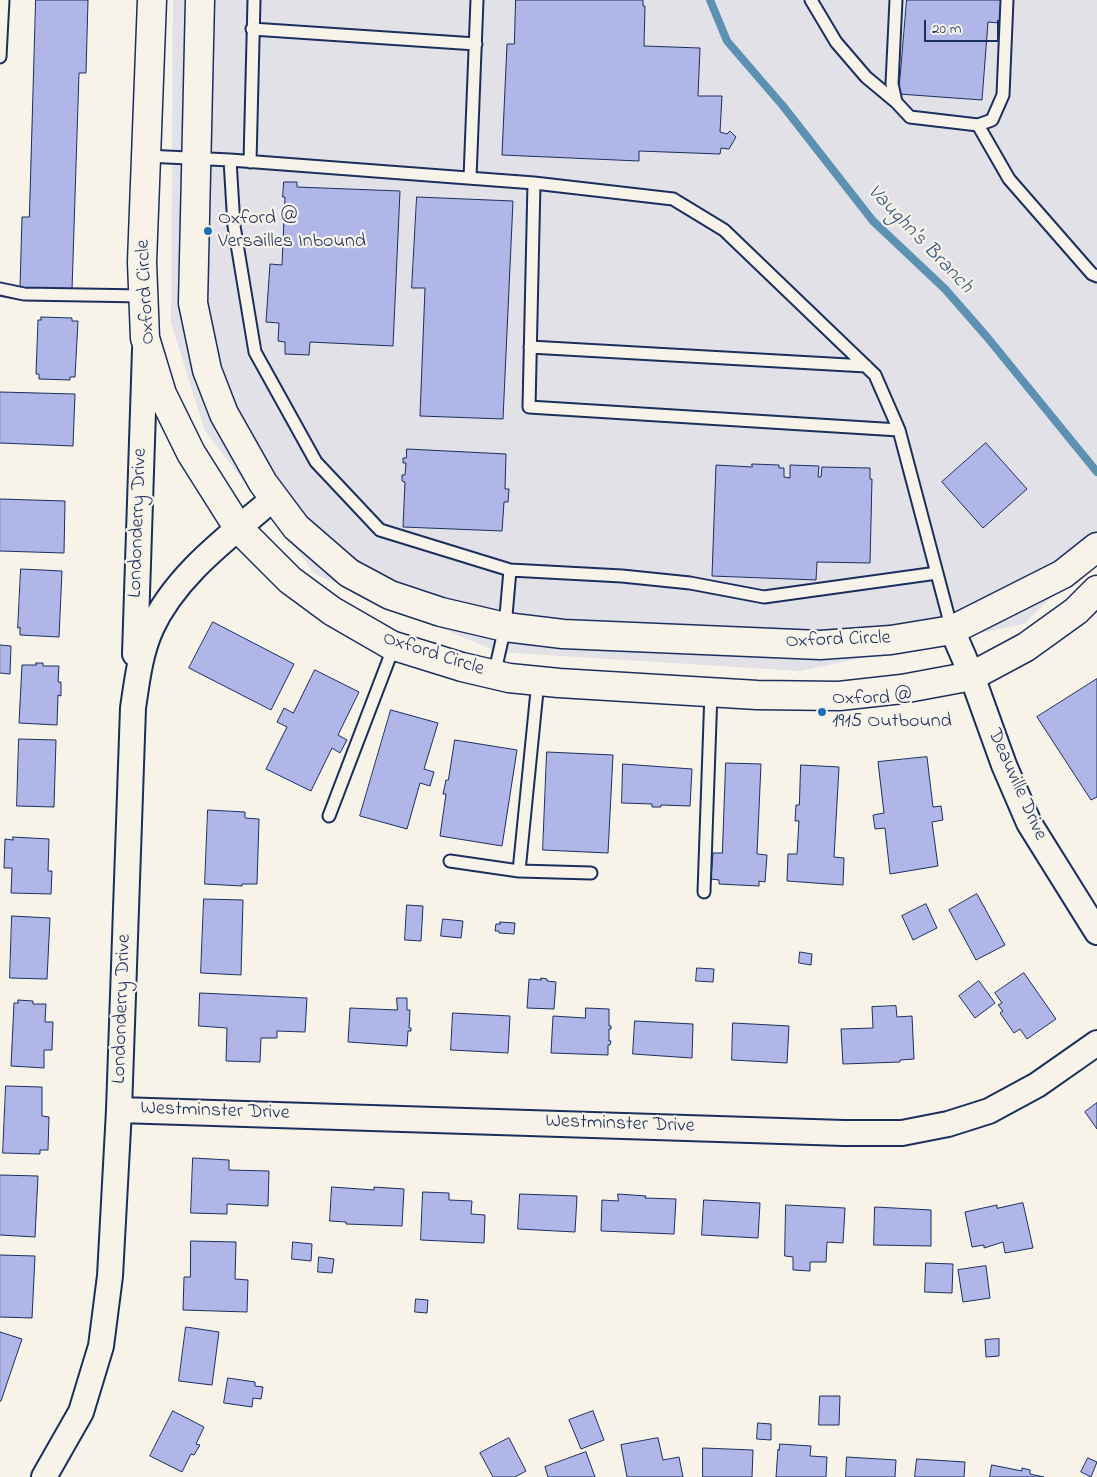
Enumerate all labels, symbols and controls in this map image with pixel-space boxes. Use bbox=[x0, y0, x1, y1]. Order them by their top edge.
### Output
scale bar bbox=[927, 10, 1002, 42]
text: 20 m bbox=[932, 18, 961, 40]
water label: Vaughn's Branch bbox=[861, 180, 977, 300]
place label: Oxford @ Versailles Inbound bbox=[218, 208, 366, 255]
marker: Oxford @ Versailles Inbound bbox=[202, 225, 214, 237]
street label: Oxford Circle bbox=[132, 239, 162, 345]
street label: Londonderry Drive bbox=[124, 448, 154, 598]
street label: Oxford Circle bbox=[379, 627, 487, 683]
street label: Oxford Circle bbox=[785, 627, 891, 655]
place label: Oxford @ 1915 Outbound bbox=[832, 688, 952, 735]
marker: Oxford @ 1915 Outbound bbox=[816, 706, 828, 718]
street label: Deauville Drive bbox=[981, 725, 1051, 845]
street label: Londonderry Drive bbox=[108, 934, 138, 1084]
street label: Westminster Drive bbox=[140, 1097, 290, 1127]
street label: Westminster Drive bbox=[545, 1110, 695, 1140]

